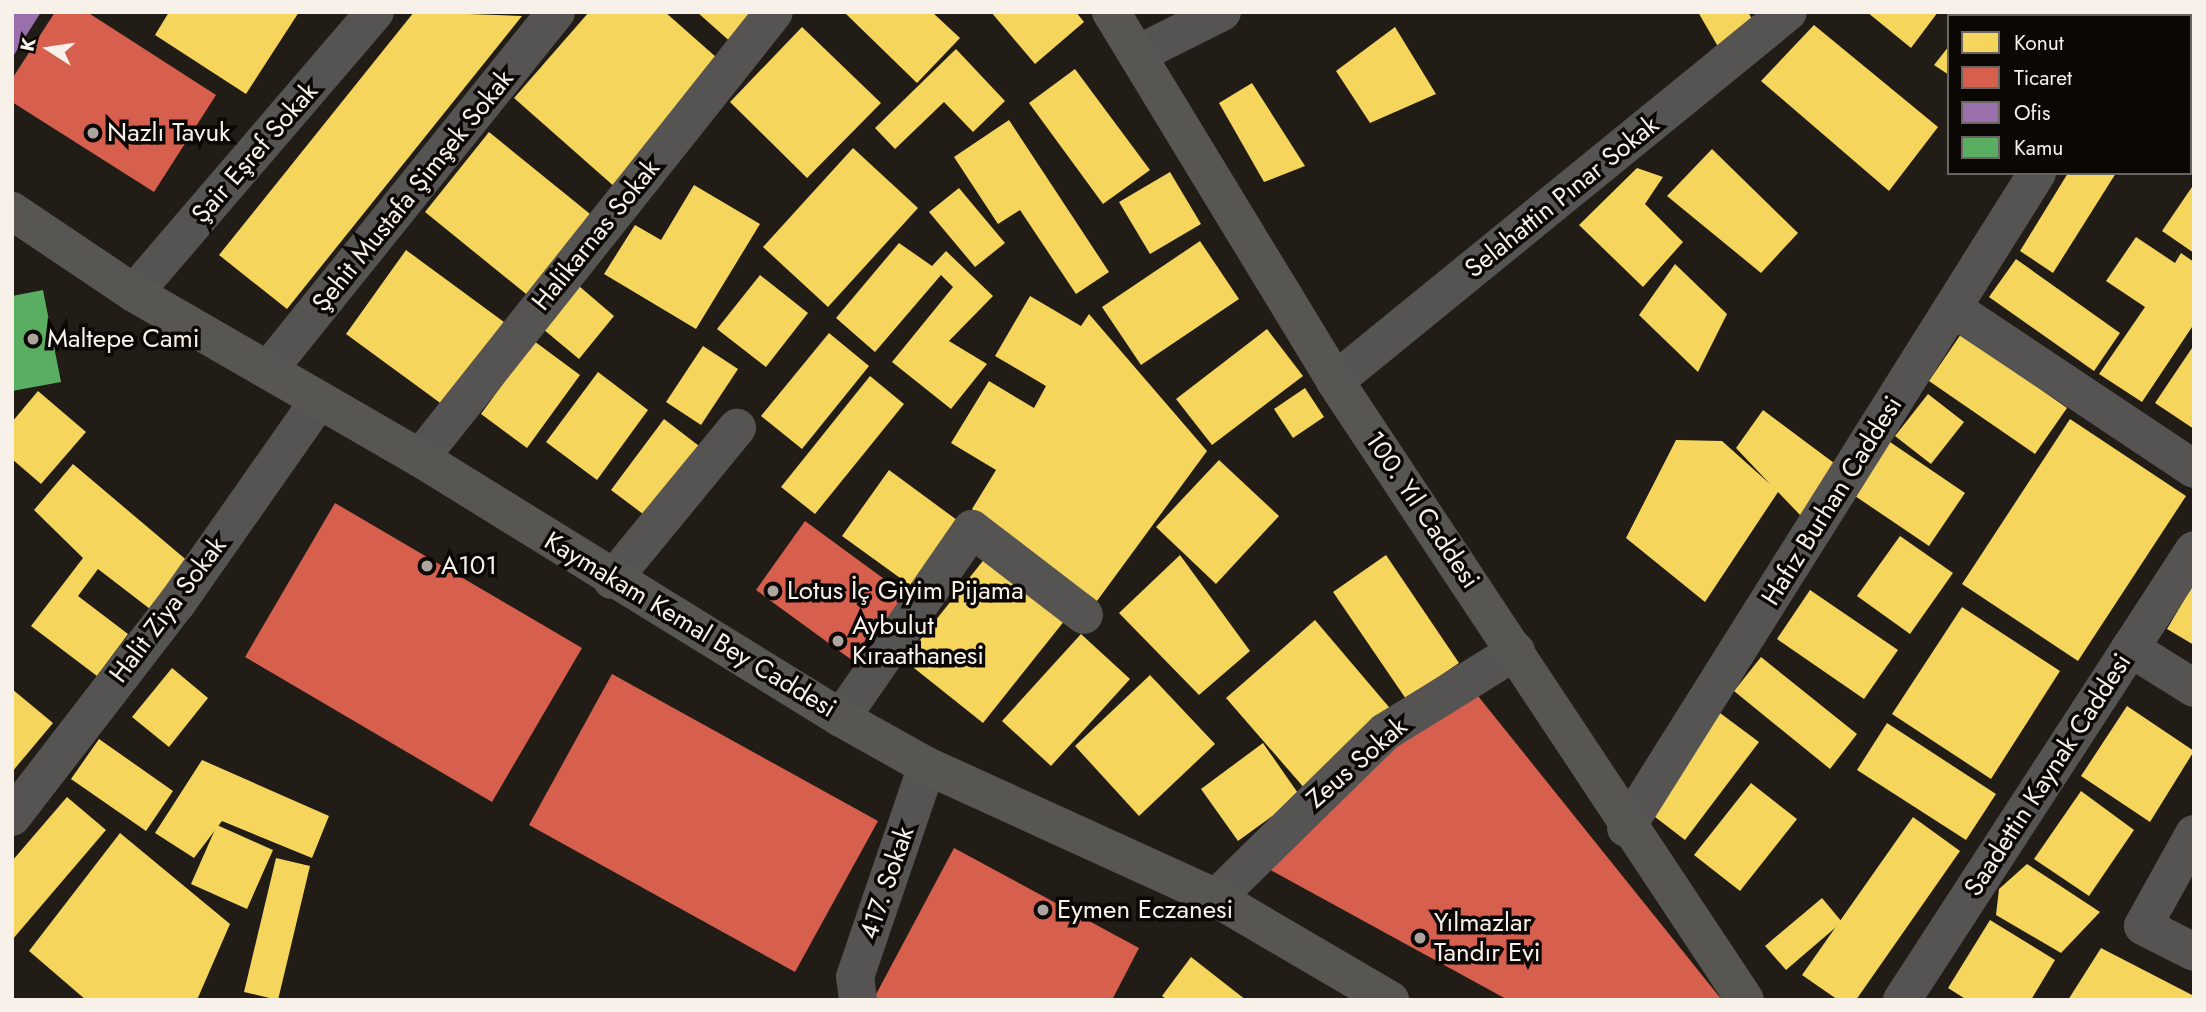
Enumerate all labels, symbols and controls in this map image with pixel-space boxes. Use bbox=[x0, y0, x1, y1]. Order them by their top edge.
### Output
north arrow bbox=[14, 14, 84, 84]
legend bbox=[1947, 14, 2192, 175]
text: Konut bbox=[2014, 28, 2064, 58]
text: K bbox=[13, 35, 43, 54]
text: Ticaret bbox=[2014, 63, 2072, 93]
street label: Şehit Mustafa Şimşek Sokak bbox=[306, 64, 520, 318]
street label: Şair Eşref Sokak bbox=[185, 76, 325, 230]
text: Ofis bbox=[2014, 98, 2051, 128]
street label: Selahattin Pınar Sokak bbox=[1459, 109, 1665, 285]
place label: Nazlı Tavuk bbox=[107, 117, 231, 149]
marker: Nazlı Tavuk bbox=[85, 125, 101, 141]
text: Kamu bbox=[2014, 133, 2063, 163]
street label: Halikarnas Sokak bbox=[526, 153, 666, 317]
place label: Maltepe Cami bbox=[47, 323, 200, 355]
marker: Maltepe Cami bbox=[25, 331, 41, 347]
street label: Hafız Burhan Caddesi bbox=[1755, 391, 1909, 611]
street label: 100. Yıl Caddesi bbox=[1358, 426, 1486, 594]
street label: Kaymakam Kemal Bey Caddesi bbox=[539, 525, 841, 725]
street label: Halit Ziya Sokak bbox=[103, 531, 233, 689]
place label: A101 bbox=[441, 550, 497, 582]
marker: A101 bbox=[419, 558, 435, 574]
place label: Lotus İç Giyim Pijama bbox=[787, 575, 1024, 607]
marker: Lotus İç Giyim Pijama bbox=[765, 583, 781, 599]
place label: Aybulut Kıraathanesi bbox=[852, 610, 984, 672]
marker: Aybulut Kıraathanesi bbox=[830, 633, 846, 649]
street label: Saadettin Kaynak Caddesi bbox=[1958, 648, 2138, 902]
street label: Zeus Sokak bbox=[1301, 711, 1413, 815]
street label: 417. Sokak bbox=[853, 822, 921, 944]
place label: Eymen Eczanesi bbox=[1057, 894, 1233, 926]
marker: Eymen Eczanesi bbox=[1035, 902, 1051, 918]
place label: Yılmazlar Tandır Evi bbox=[1434, 907, 1540, 968]
marker: Yılmazlar Tandır Evi bbox=[1412, 930, 1428, 946]

